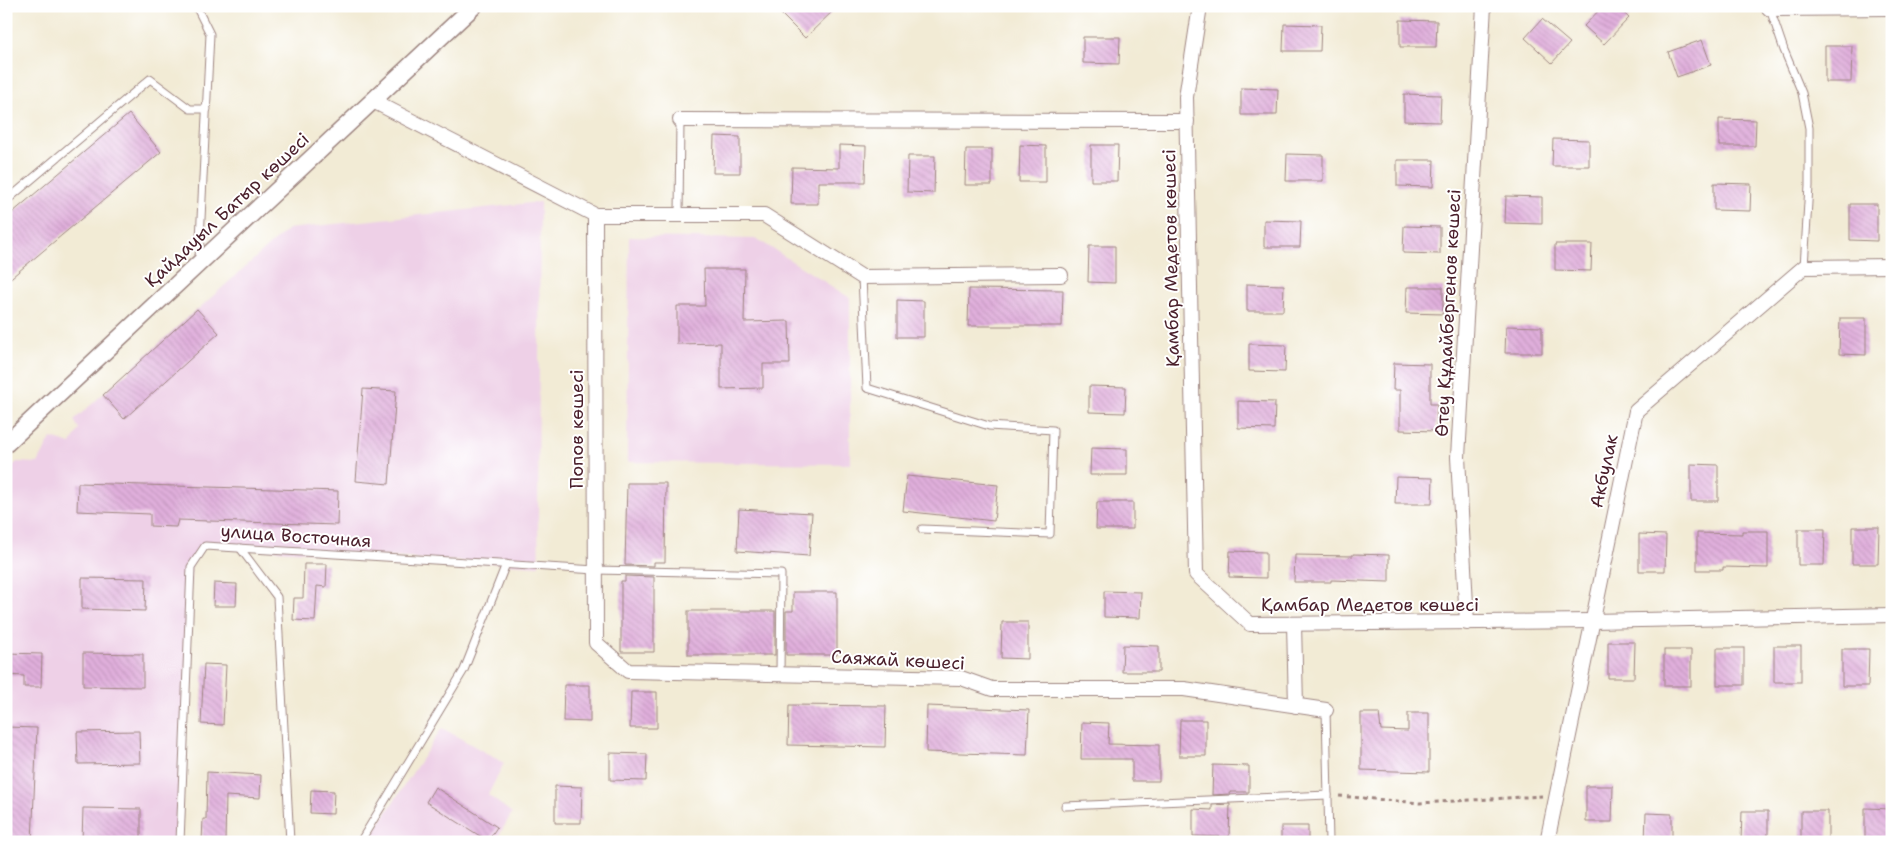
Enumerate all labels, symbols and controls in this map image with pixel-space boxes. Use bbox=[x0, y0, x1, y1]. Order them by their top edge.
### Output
street label: Қайдауыл Батыр көшесі bbox=[140, 127, 314, 293]
street label: Қамбар Медетов көшесі bbox=[1157, 149, 1185, 367]
street label: Өтеу Құдайбергенов көшесі bbox=[1430, 188, 1466, 438]
street label: Попов көшесі bbox=[565, 369, 589, 489]
street label: Акбулак bbox=[1585, 432, 1624, 510]
street label: улица Восточная bbox=[220, 519, 372, 553]
street label: Қамбар Медетов көшесі bbox=[1261, 593, 1479, 617]
street label: Саяжай көшесі bbox=[830, 645, 966, 675]

